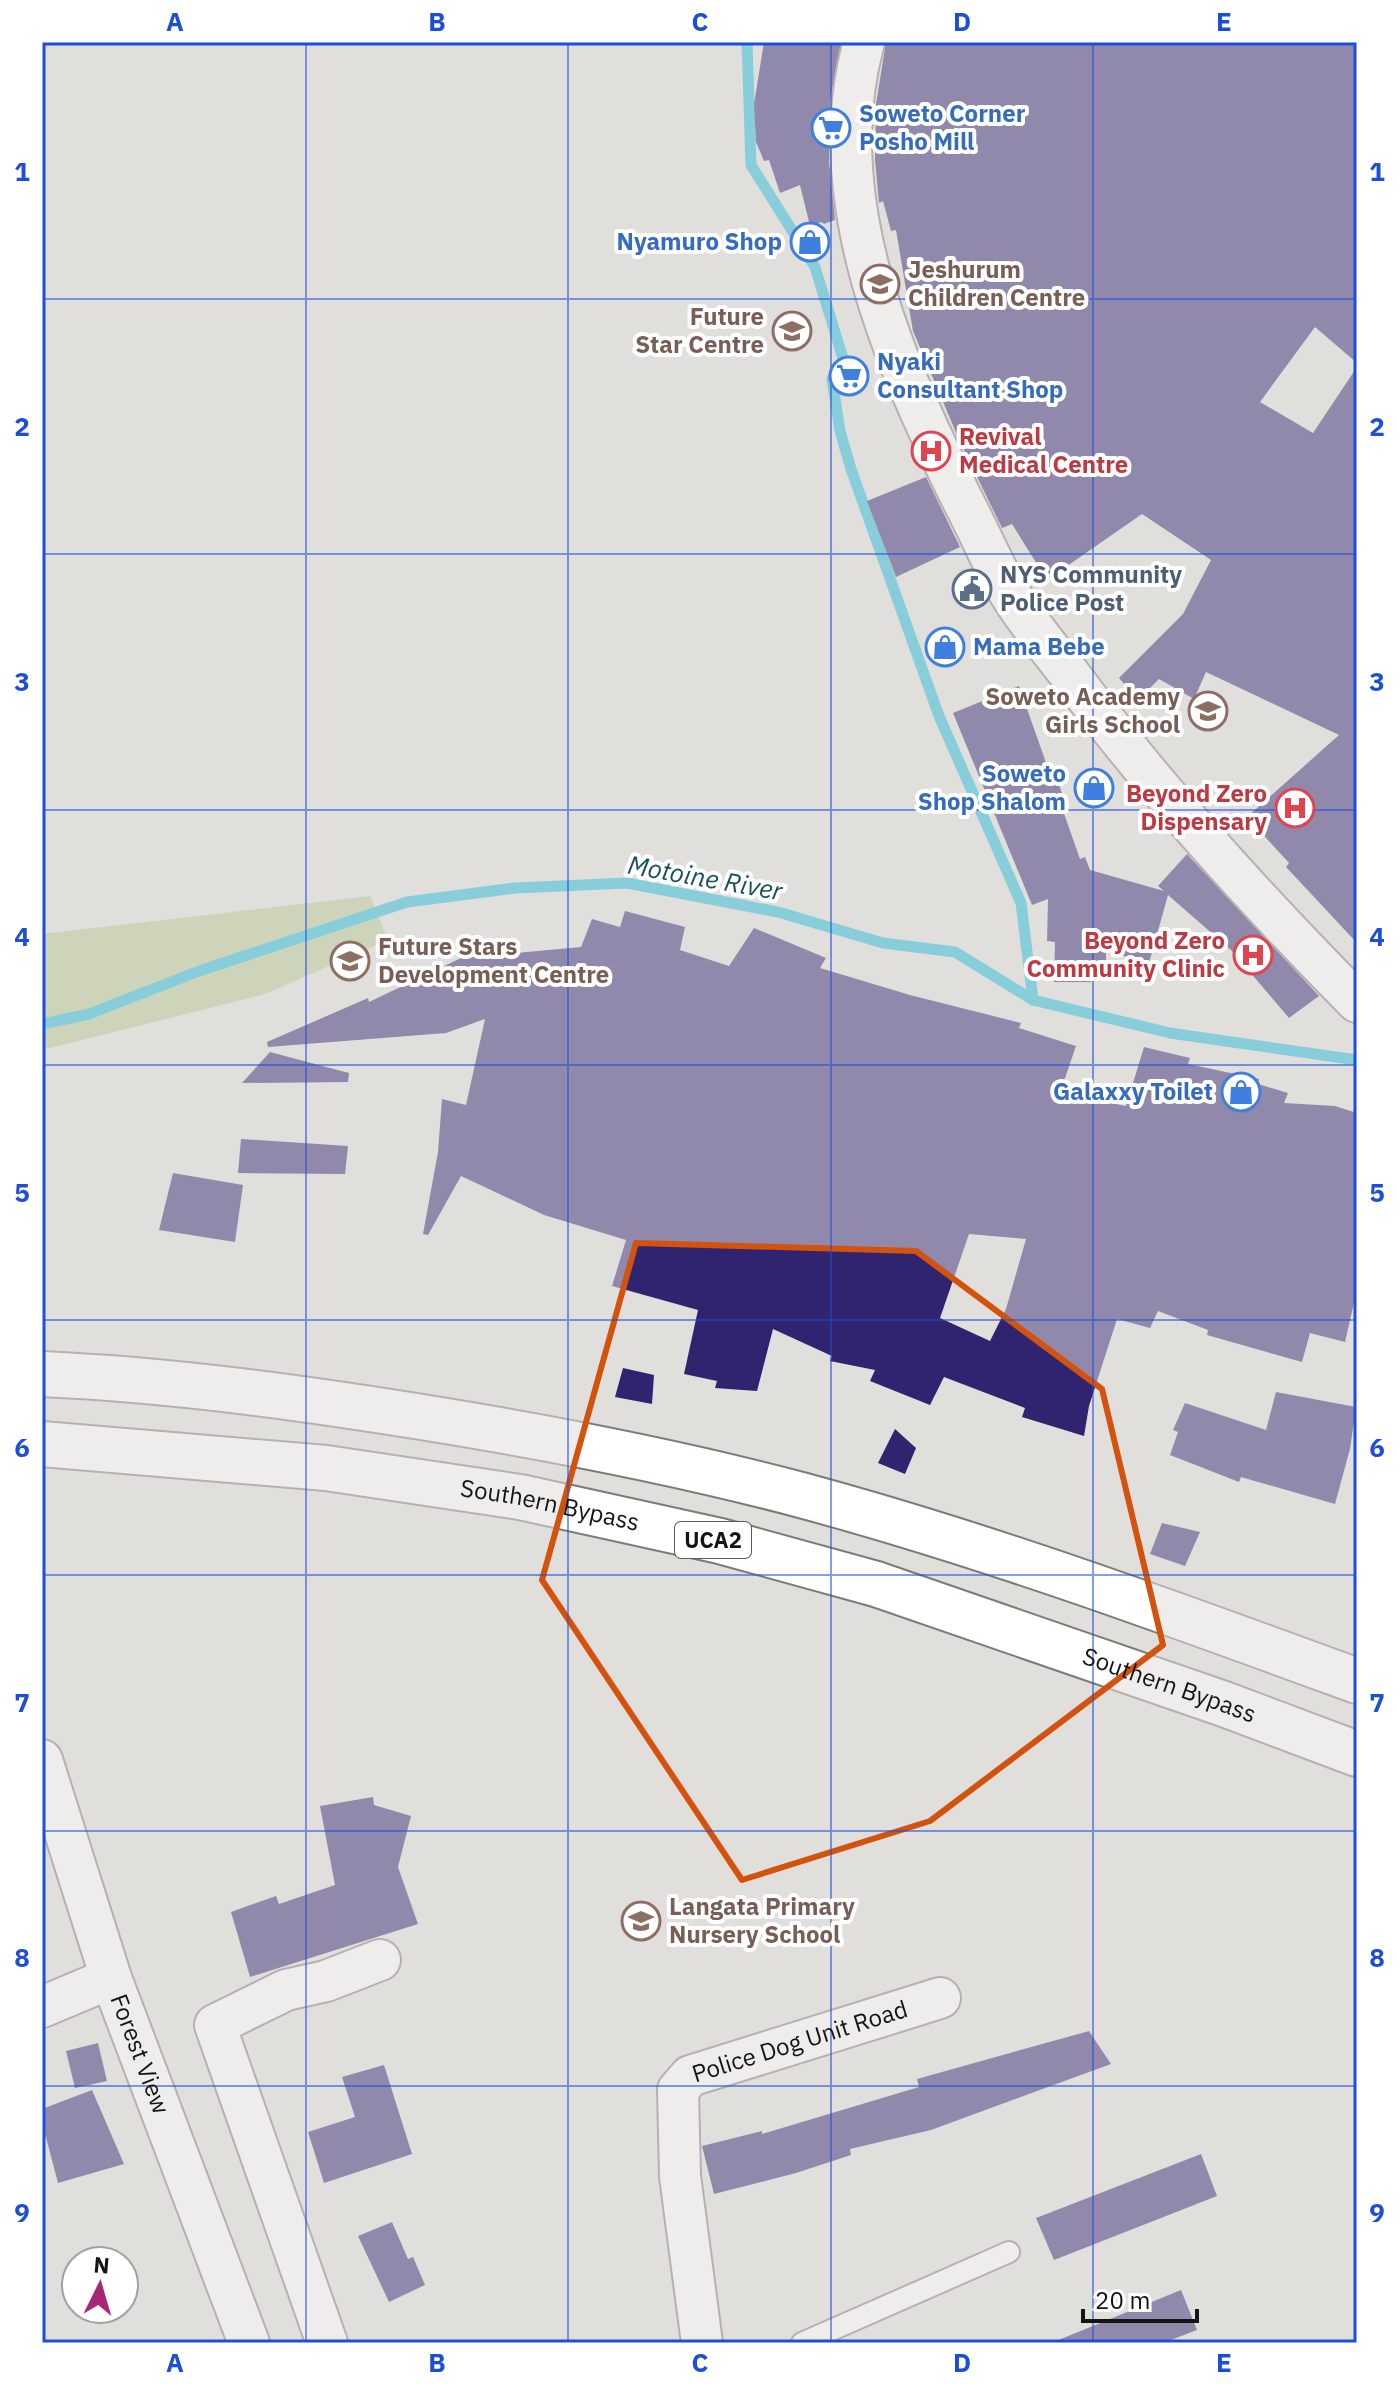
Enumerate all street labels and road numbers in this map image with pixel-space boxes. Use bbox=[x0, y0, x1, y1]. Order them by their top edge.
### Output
street label: Southern Bypass bbox=[458, 1471, 643, 1538]
road number: UCA2 bbox=[675, 1522, 751, 1558]
street label: Southern Bypass bbox=[1078, 1639, 1261, 1730]
street label: Forest View bbox=[103, 1989, 178, 2118]
street label: Police Dog Unit Road bbox=[688, 1992, 911, 2089]

